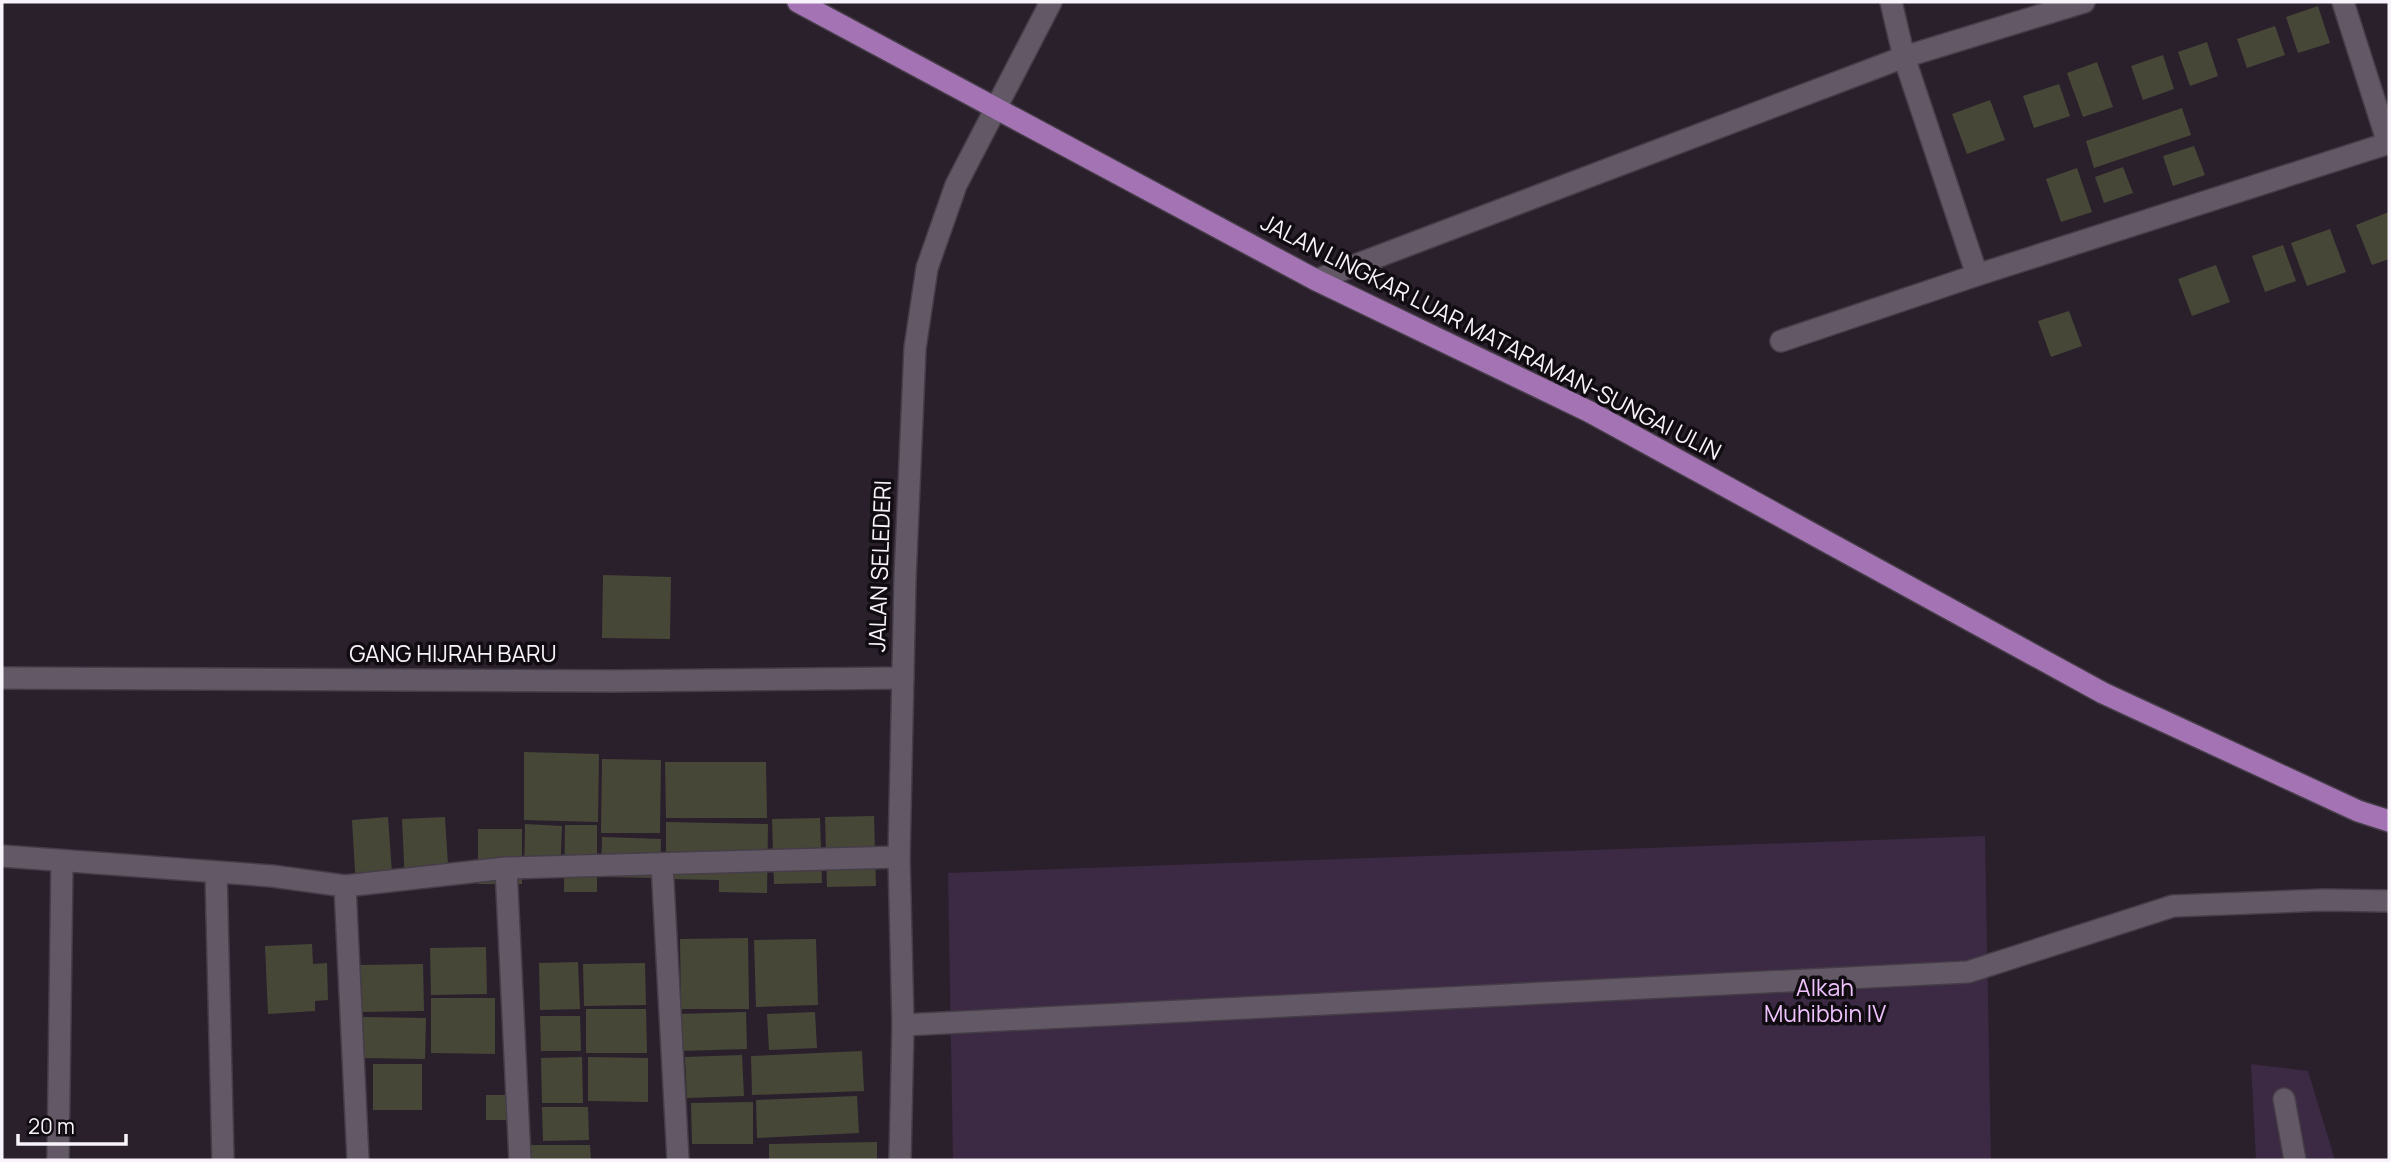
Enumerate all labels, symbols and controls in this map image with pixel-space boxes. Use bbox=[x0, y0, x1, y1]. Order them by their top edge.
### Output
street label: JALAN LINGKAR LUAR MATARAMAN-SUNGAI ULIN bbox=[1256, 205, 1727, 467]
street label: JALAN SELEDERI bbox=[860, 479, 898, 652]
street label: GANG HIJRAH BARU bbox=[349, 637, 557, 669]
park label: Alkah Muhibbin IV bbox=[1764, 971, 1886, 1029]
scale bar bbox=[18, 1102, 126, 1146]
text: 20 m bbox=[28, 1112, 75, 1140]

